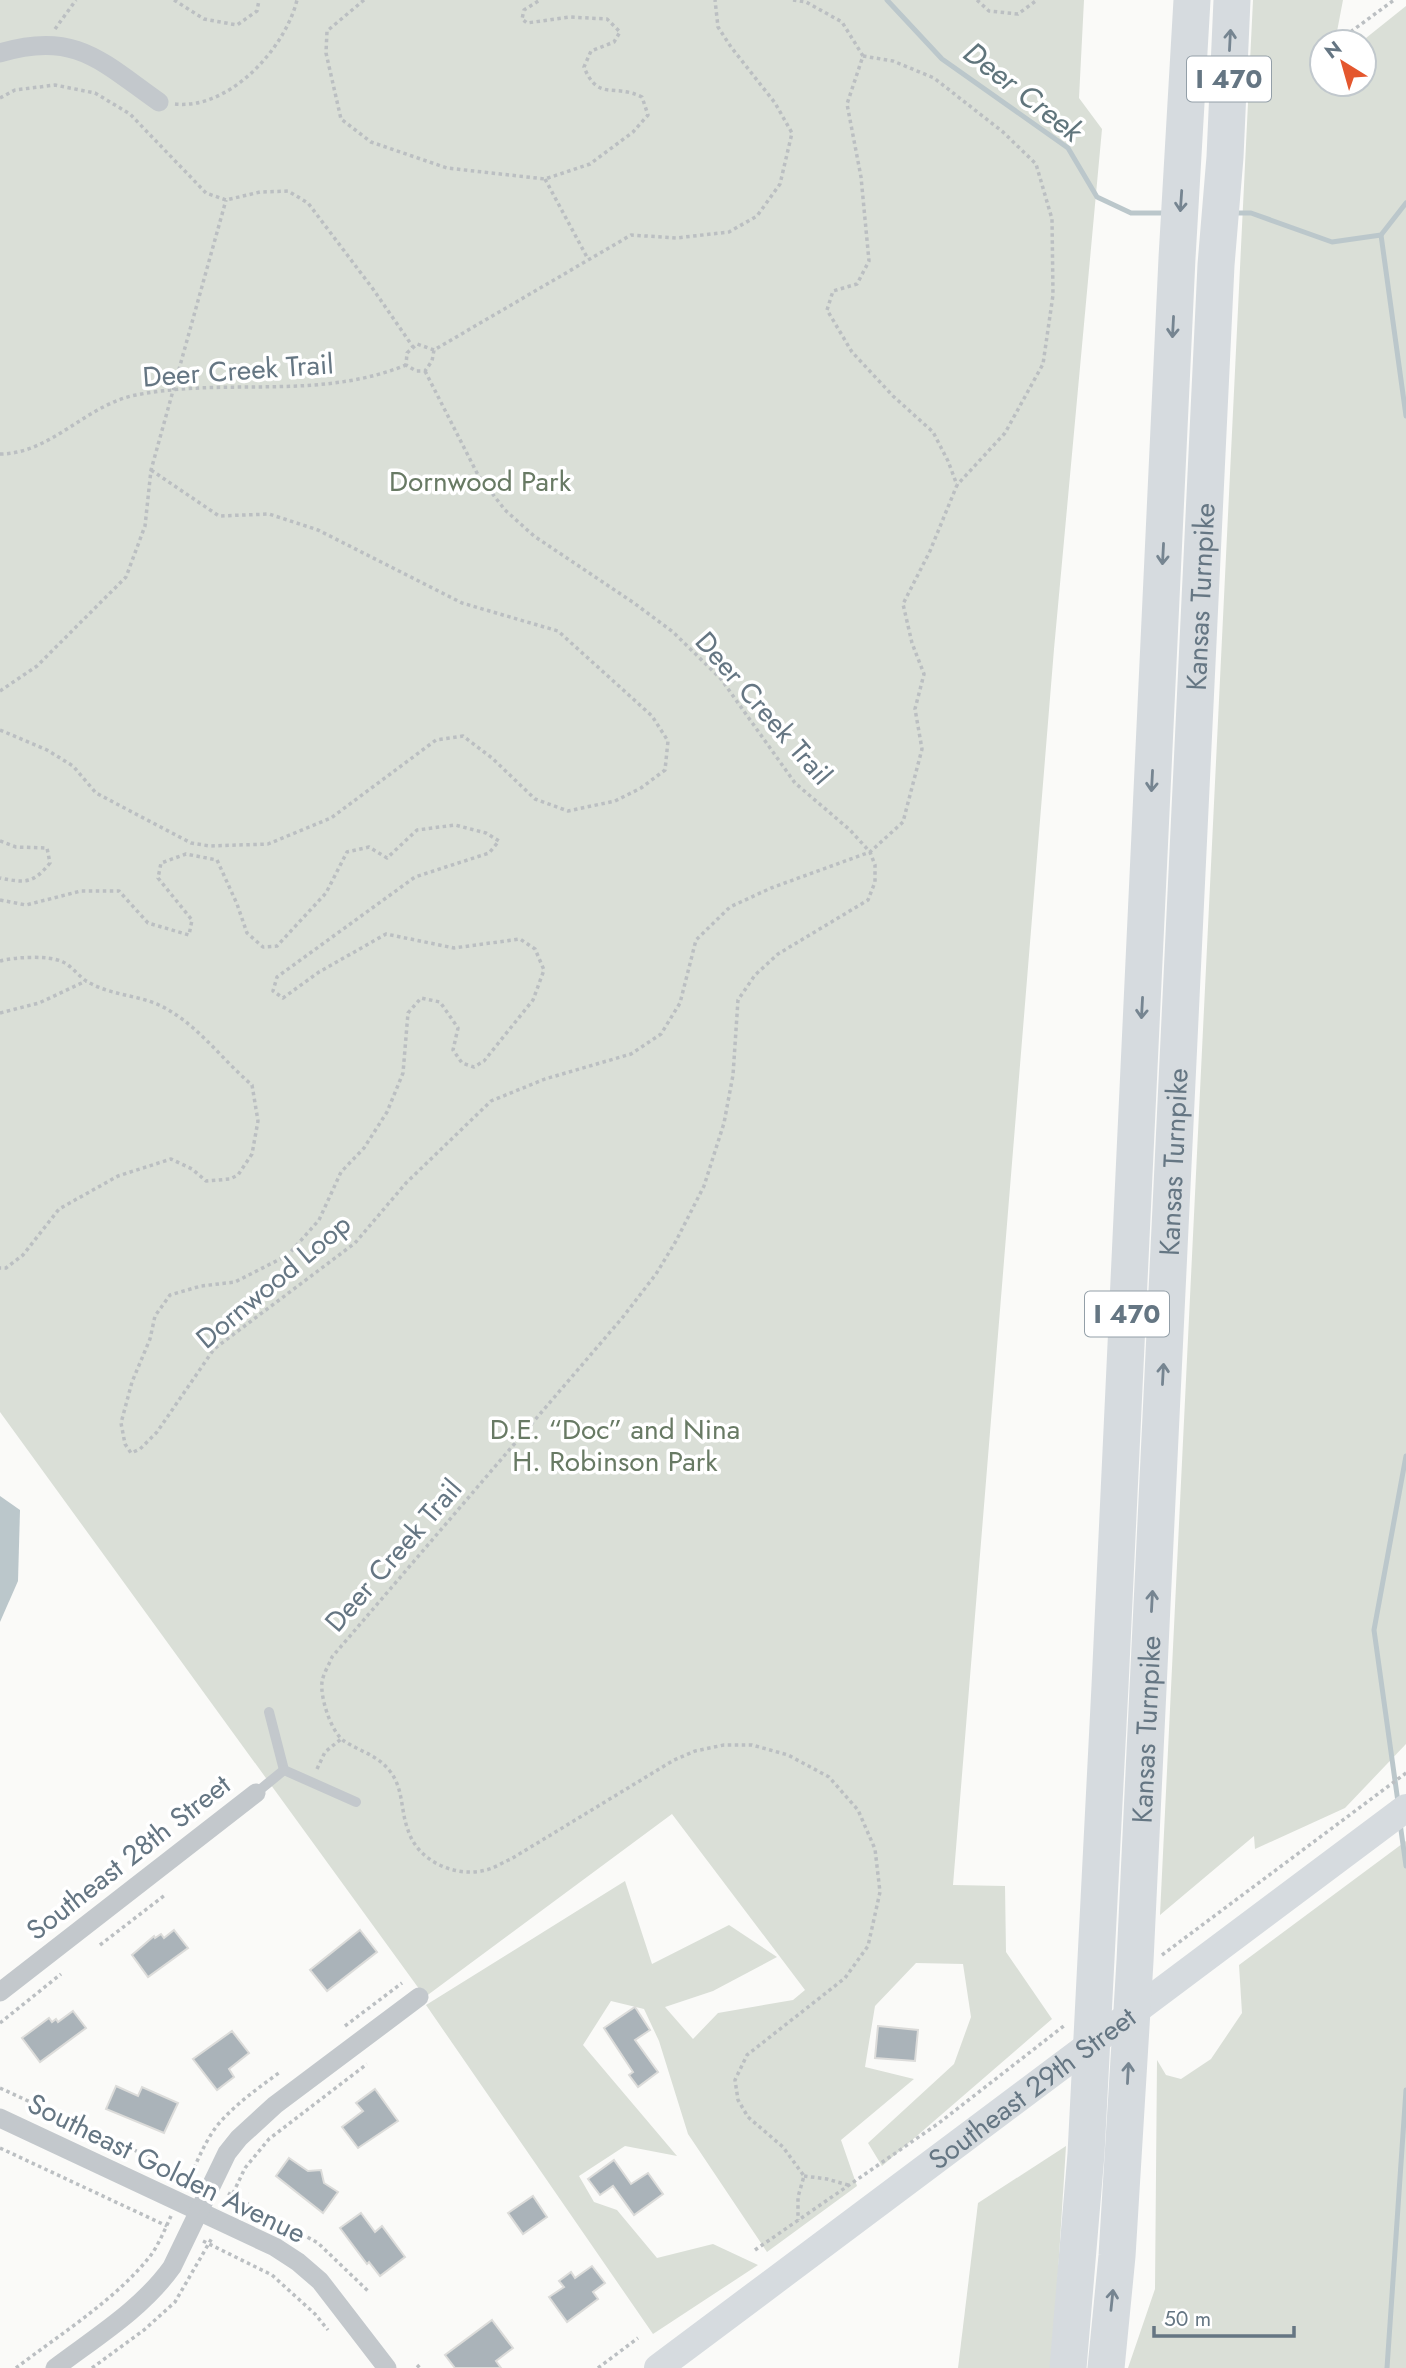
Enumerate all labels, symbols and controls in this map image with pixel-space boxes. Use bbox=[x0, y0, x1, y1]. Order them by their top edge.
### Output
north arrow bbox=[1308, 28, 1378, 98]
one-way arrow bbox=[1224, 29, 1237, 52]
water label: Deer Creek bbox=[954, 31, 1093, 153]
text: N bbox=[1319, 34, 1347, 65]
road number: I 470 bbox=[1187, 57, 1271, 102]
one-way arrow bbox=[1174, 189, 1187, 212]
one-way arrow bbox=[1167, 315, 1180, 338]
street label: Deer Creek Trail bbox=[141, 343, 335, 398]
park label: Dornwood Park bbox=[389, 461, 572, 502]
street label: Kansas Turnpike bbox=[1176, 502, 1226, 691]
one-way arrow bbox=[1156, 542, 1169, 565]
street label: Deer Creek Trail bbox=[685, 623, 842, 794]
one-way arrow bbox=[1146, 769, 1159, 792]
one-way arrow bbox=[1135, 997, 1148, 1020]
street label: Kansas Turnpike bbox=[1149, 1067, 1199, 1257]
street label: Dornwood Loop bbox=[187, 1204, 360, 1359]
road number: I 470 bbox=[1085, 1292, 1169, 1336]
one-way arrow bbox=[1157, 1363, 1170, 1386]
park label: D.E. “Doc” and Nina H. Robinson Park bbox=[490, 1409, 740, 1482]
street label: Deer Creek Trail bbox=[315, 1470, 472, 1641]
one-way arrow bbox=[1146, 1590, 1159, 1613]
street label: Kansas Turnpike bbox=[1122, 1635, 1172, 1824]
street label: Southeast 28th Street bbox=[18, 1764, 239, 1950]
street label: Southeast 29th Street bbox=[920, 1997, 1145, 2180]
one-way arrow bbox=[1122, 2062, 1135, 2085]
street label: Southeast Golden Avenue bbox=[21, 2083, 313, 2254]
one-way arrow bbox=[1106, 2289, 1119, 2312]
scale bar bbox=[1154, 2294, 1294, 2338]
text: 50 m bbox=[1164, 2304, 1211, 2334]

